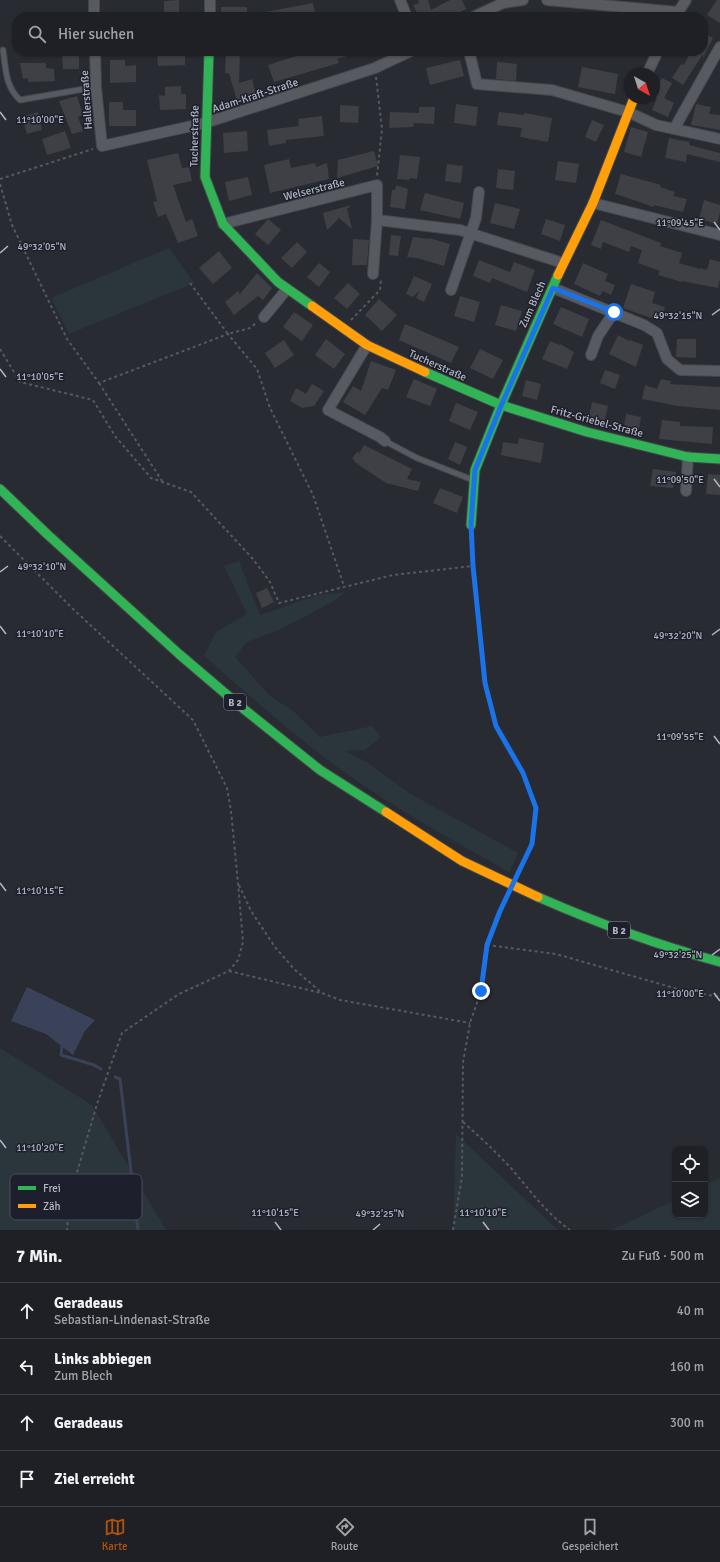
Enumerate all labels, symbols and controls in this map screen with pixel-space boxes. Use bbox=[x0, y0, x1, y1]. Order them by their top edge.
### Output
search box bbox=[12, 12, 708, 56]
icon: search bbox=[26, 23, 48, 45]
text: Hier suchen bbox=[58, 25, 134, 43]
north arrow bbox=[624, 68, 660, 104]
street label: Hallerstraße bbox=[78, 70, 95, 130]
street label: Adam-Kraft-Straße bbox=[210, 75, 300, 116]
street label: Tucherstraße bbox=[187, 105, 202, 167]
text: 11°10'00"E bbox=[16, 114, 64, 126]
street label: Welserstraße bbox=[282, 176, 346, 203]
text: 11°09'45"E bbox=[656, 217, 704, 229]
text: 49°32'05"N bbox=[18, 241, 66, 253]
street label: Zum Blech bbox=[516, 279, 548, 329]
route start bbox=[605, 303, 623, 321]
text: 49°32'15"N bbox=[654, 310, 702, 322]
street label: Tucherstraße bbox=[407, 347, 469, 384]
text: 11°10'05"E bbox=[16, 371, 64, 383]
street label: Fritz-Griebel-Straße bbox=[549, 403, 645, 440]
text: 11°09'50"E bbox=[656, 474, 704, 486]
text: 49°32'10"N bbox=[18, 561, 66, 573]
text: 11°10'10"E bbox=[16, 628, 64, 640]
text: 49°32'20"N bbox=[654, 630, 702, 642]
road number: B 2 bbox=[224, 694, 246, 710]
text: 11°09'55"E bbox=[656, 731, 704, 743]
text: 11°10'15"E bbox=[16, 885, 64, 897]
road number: B 2 bbox=[608, 922, 630, 938]
text: 49°32'25"N bbox=[654, 949, 702, 961]
route end bbox=[472, 982, 490, 1000]
text: 11°10'00"E bbox=[656, 988, 704, 1000]
text: 11°10'20"E bbox=[16, 1142, 64, 1154]
map controls bbox=[672, 1146, 708, 1218]
button: locate bbox=[672, 1146, 708, 1182]
legend bbox=[10, 1174, 142, 1220]
text: Frei bbox=[43, 1182, 61, 1195]
button: layers bbox=[672, 1182, 708, 1218]
text: Zäh bbox=[43, 1200, 61, 1213]
text: 11°10'15"E bbox=[251, 1207, 299, 1219]
text: 11°10'10"E bbox=[459, 1207, 507, 1219]
text: 49°32'25"N bbox=[356, 1208, 404, 1220]
text: 7 Min. bbox=[16, 1246, 62, 1267]
text: Zu Fuß · 500 m bbox=[621, 1248, 704, 1264]
text: Geradeaus bbox=[54, 1294, 123, 1312]
icon: ahead bbox=[16, 1300, 38, 1322]
text: 40 m bbox=[677, 1303, 704, 1319]
text: Sebastian-Lindenast-Straße bbox=[54, 1312, 210, 1328]
text: Links abbiegen bbox=[54, 1350, 151, 1368]
icon: left bbox=[16, 1356, 38, 1378]
text: 160 m bbox=[670, 1359, 704, 1375]
text: Zum Blech bbox=[54, 1368, 113, 1384]
icon: ahead bbox=[16, 1412, 38, 1434]
text: Geradeaus bbox=[54, 1414, 123, 1432]
text: 300 m bbox=[670, 1415, 704, 1431]
icon: arrive bbox=[16, 1468, 38, 1490]
text: Ziel erreicht bbox=[54, 1470, 135, 1488]
tab: Karte bbox=[102, 1516, 127, 1553]
tab: Route bbox=[331, 1516, 358, 1553]
tab: Gespeichert bbox=[562, 1516, 618, 1553]

